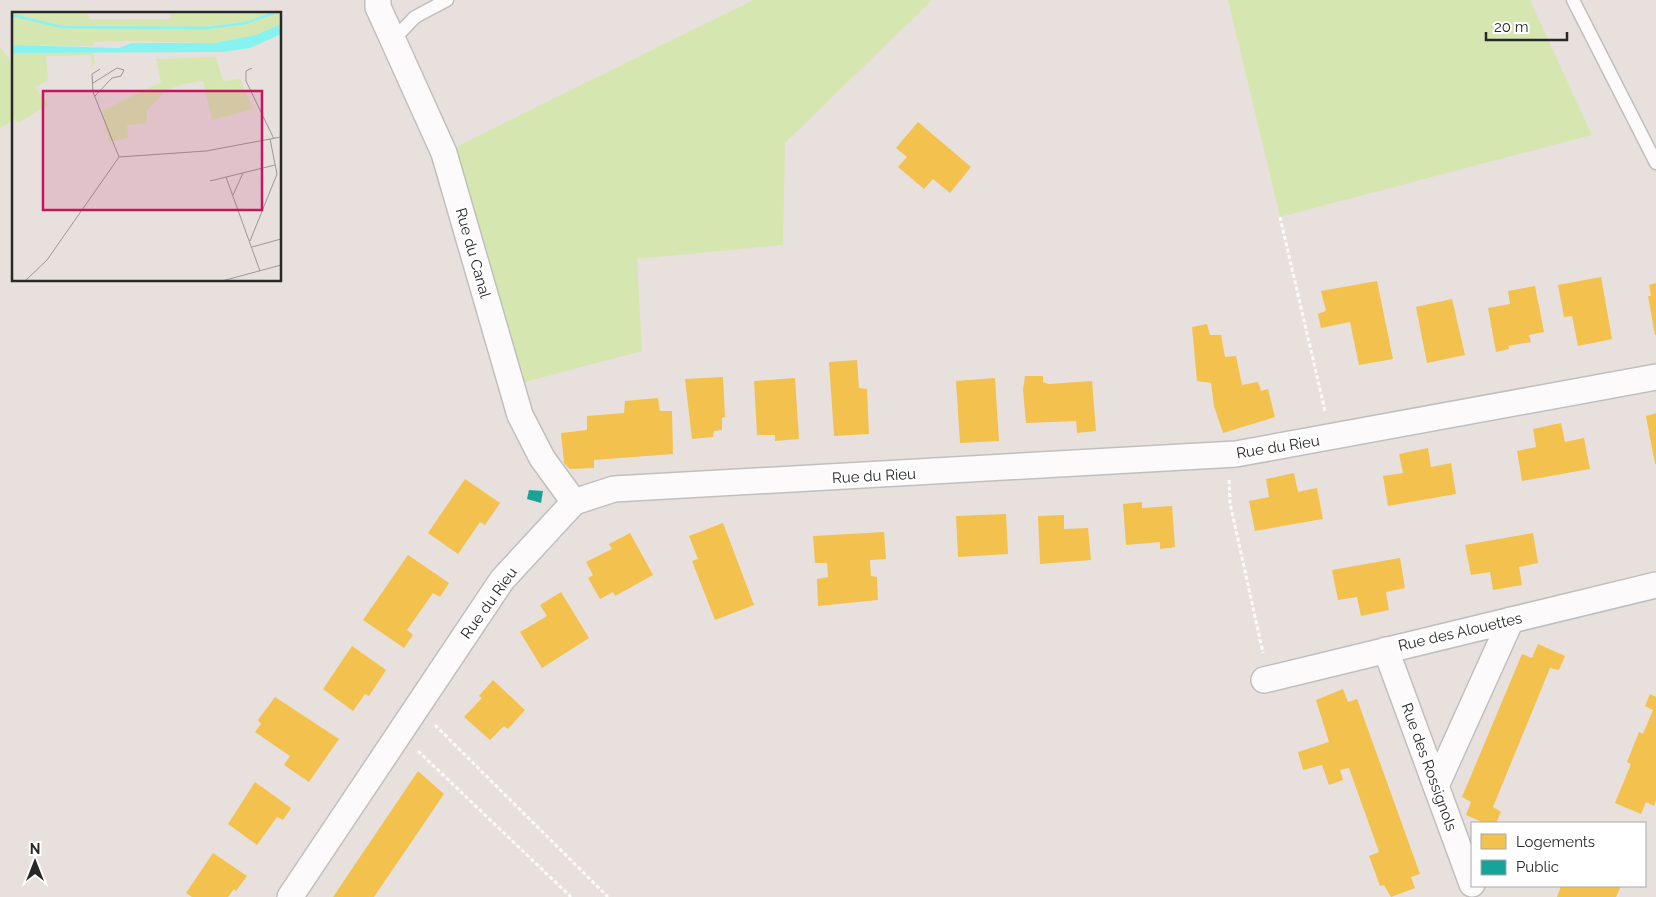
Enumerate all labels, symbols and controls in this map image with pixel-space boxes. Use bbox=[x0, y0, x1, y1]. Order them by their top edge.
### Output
scale bar bbox=[1486, 10, 1567, 42]
inset map bbox=[12, 12, 281, 281]
text: 20 m bbox=[1494, 18, 1529, 36]
street label: Rue du Canal bbox=[452, 206, 495, 301]
street label: Rue du Rieu bbox=[1235, 432, 1321, 462]
street label: Rue du Rieu bbox=[832, 465, 916, 487]
street label: Rue du Rieu bbox=[457, 564, 521, 642]
street label: Rue des Alouettes bbox=[1396, 609, 1524, 655]
street label: Rue des Rossignols bbox=[1397, 701, 1461, 833]
legend bbox=[1471, 822, 1646, 887]
text: Logements bbox=[1516, 833, 1595, 851]
north arrow bbox=[10, 837, 60, 887]
text: N bbox=[30, 841, 40, 857]
text: Public bbox=[1516, 858, 1559, 876]

